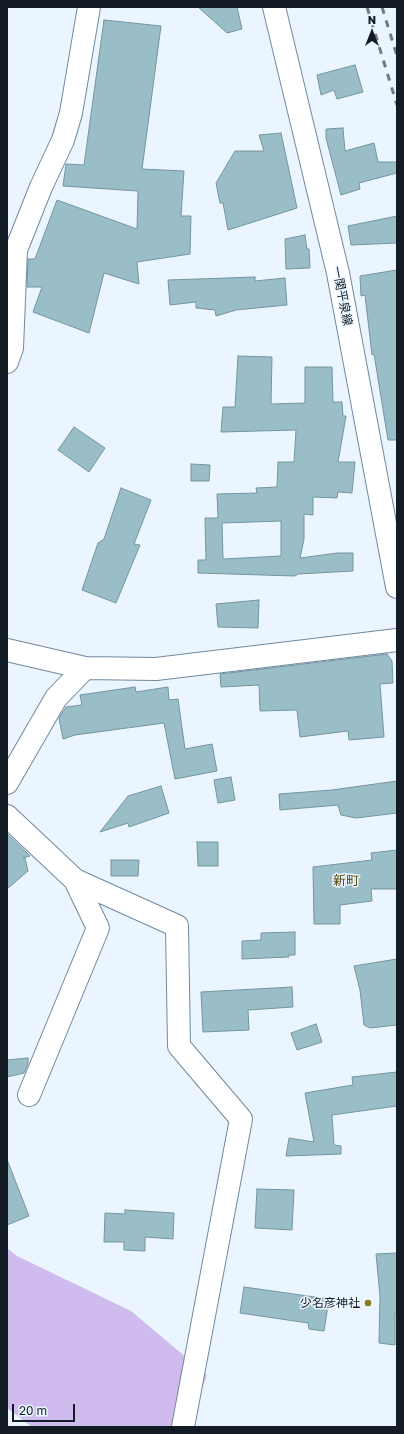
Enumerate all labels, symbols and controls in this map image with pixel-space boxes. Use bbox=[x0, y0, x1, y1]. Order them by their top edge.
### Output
north arrow bbox=[352, 12, 392, 52]
text: N bbox=[368, 13, 376, 26]
street label: 一関平泉線 bbox=[329, 265, 355, 327]
district label: 新町 bbox=[333, 873, 359, 889]
place label: 少名彦神社 bbox=[300, 1296, 360, 1310]
marker: 少名彦神社 bbox=[363, 1298, 373, 1308]
scale bar bbox=[14, 1396, 77, 1422]
text: 20 m bbox=[19, 1403, 47, 1418]

